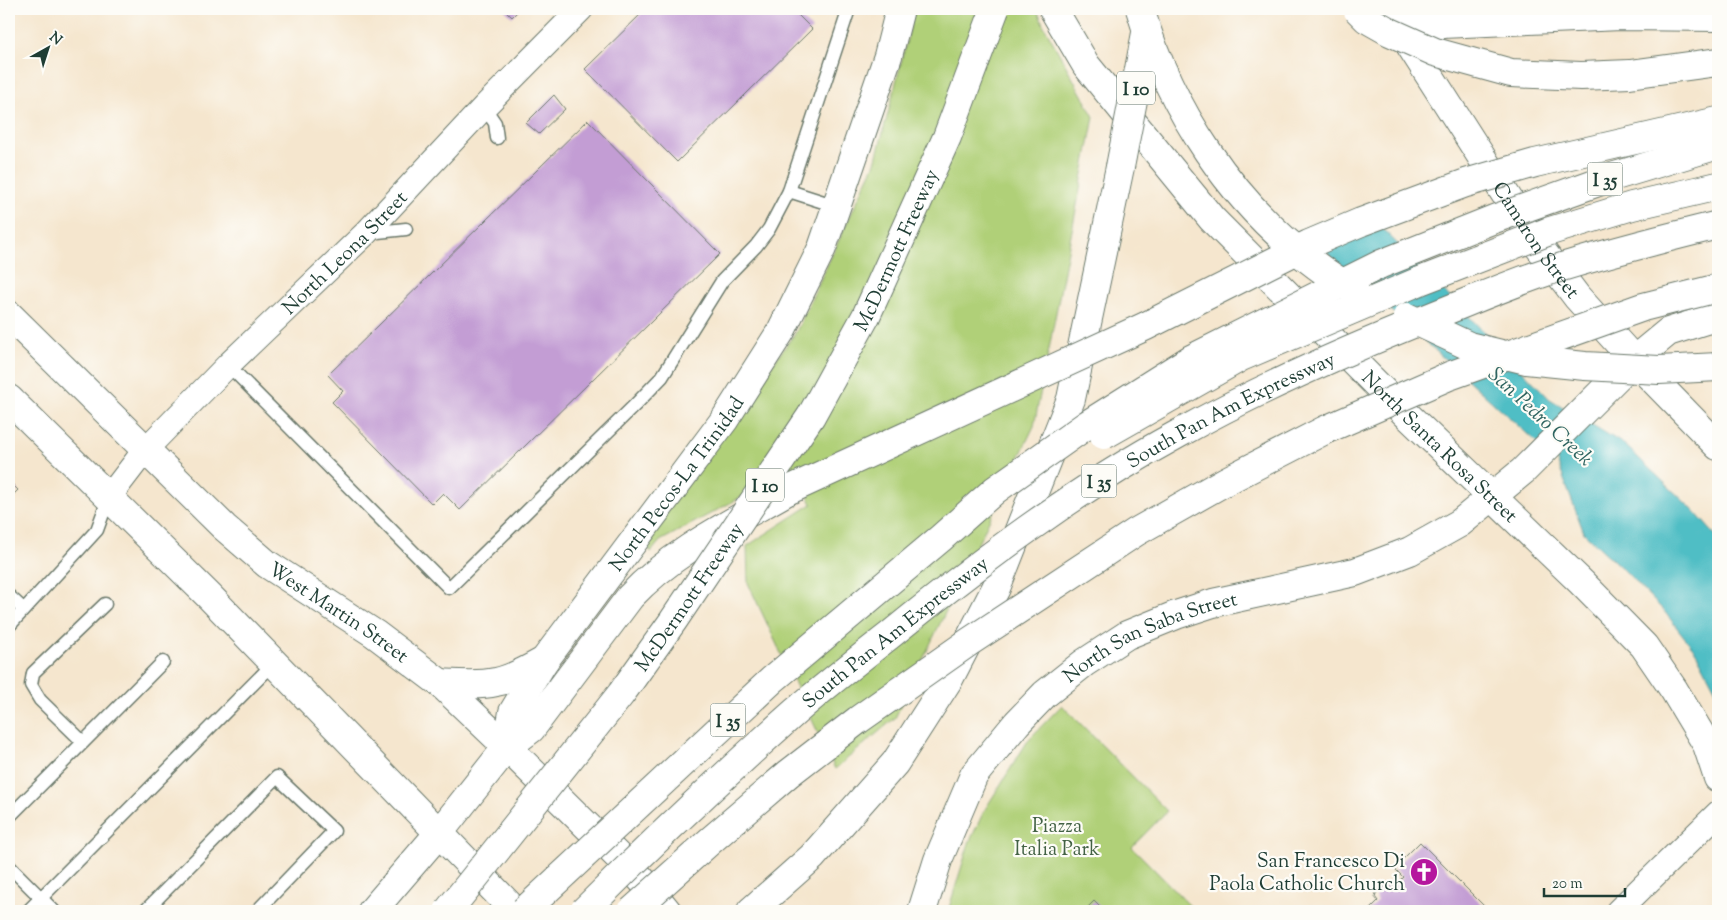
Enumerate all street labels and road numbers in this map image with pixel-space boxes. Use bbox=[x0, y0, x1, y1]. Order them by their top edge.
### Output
road number: I 10 bbox=[1117, 72, 1155, 105]
road number: I 35 bbox=[1588, 162, 1622, 195]
street label: McDermott Freeway bbox=[848, 165, 948, 337]
street label: Camaron Street bbox=[1484, 177, 1586, 306]
street label: North Leona Street bbox=[277, 185, 416, 323]
street label: South Pan Am Expressway bbox=[1122, 346, 1340, 477]
street label: North Santa Rosa Street bbox=[1354, 365, 1523, 531]
street label: North Pecos-La Trinidad bbox=[604, 392, 753, 579]
road number: I 35 bbox=[1082, 464, 1116, 498]
road number: I 10 bbox=[746, 468, 784, 502]
street label: McDermott Freeway bbox=[629, 518, 752, 679]
street label: South Pan Am Expressway bbox=[797, 551, 996, 717]
street label: West Martin Street bbox=[262, 556, 414, 671]
street label: North San Saba Street bbox=[1058, 586, 1240, 691]
road number: I 35 bbox=[710, 704, 746, 736]

